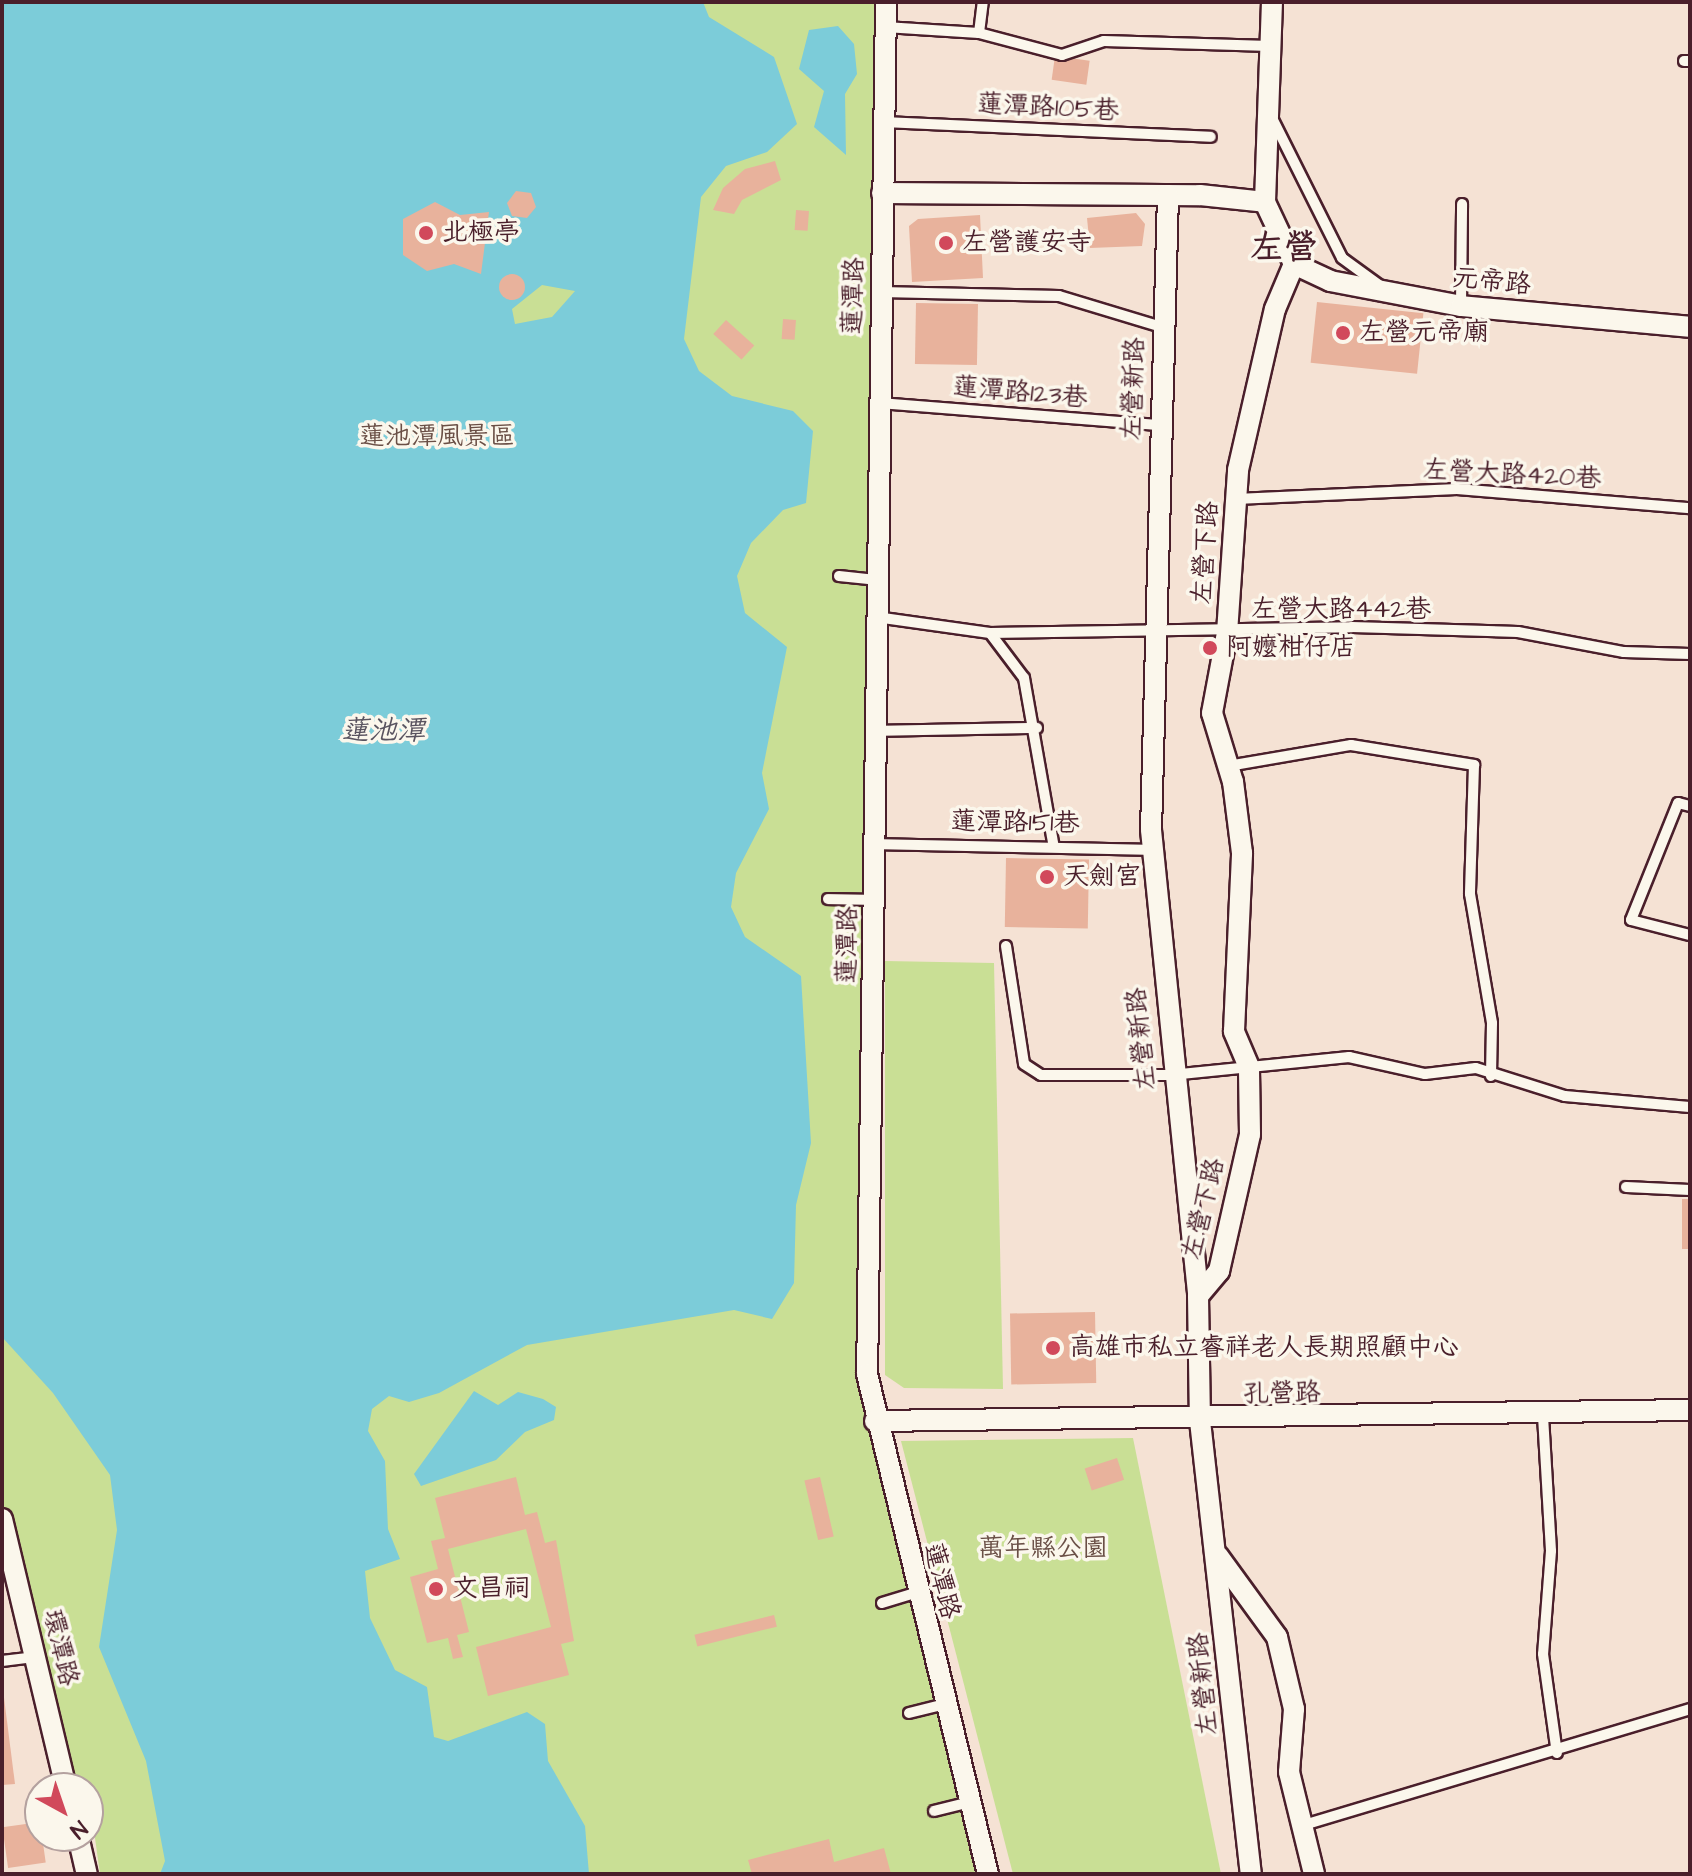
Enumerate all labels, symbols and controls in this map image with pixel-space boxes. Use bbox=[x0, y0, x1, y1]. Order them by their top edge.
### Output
street label: 蓮潭路105巷 bbox=[976, 89, 1120, 127]
place label: 北極亭 bbox=[442, 217, 520, 249]
marker: 北極亭 bbox=[417, 224, 435, 242]
place label: 左營護安寺 bbox=[962, 227, 1092, 259]
district label: 左營 bbox=[1250, 229, 1318, 269]
marker: 左營護安寺 bbox=[937, 234, 955, 252]
street label: 蓮潭路 bbox=[837, 256, 871, 336]
street label: 元帝路 bbox=[1452, 262, 1532, 302]
place label: 左營元帝廟 bbox=[1359, 317, 1489, 349]
marker: 左營元帝廟 bbox=[1334, 324, 1352, 342]
street label: 左營新路 bbox=[1117, 336, 1151, 442]
street label: 蓮潭路123巷 bbox=[951, 372, 1089, 414]
park label: 蓮池潭風景區 bbox=[359, 421, 515, 453]
street label: 左營大路420巷 bbox=[1422, 455, 1602, 495]
street label: 左營下路 bbox=[1187, 500, 1225, 606]
street label: 左營大路442巷 bbox=[1251, 594, 1431, 626]
place label: 阿嬤柑仔店 bbox=[1226, 632, 1356, 664]
marker: 阿嬤柑仔店 bbox=[1201, 639, 1219, 657]
water label: 蓮池潭 bbox=[341, 714, 425, 748]
street label: 蓮潭路151巷 bbox=[950, 806, 1080, 840]
place label: 天劍宮 bbox=[1063, 861, 1141, 893]
marker: 天劍宮 bbox=[1038, 868, 1056, 886]
street label: 蓮潭路 bbox=[832, 906, 864, 984]
street label: 左營新路 bbox=[1121, 986, 1163, 1092]
street label: 左營下路 bbox=[1176, 1155, 1232, 1263]
place label: 高雄市私立睿祥老人長期照顧中心 bbox=[1069, 1332, 1459, 1364]
marker: 高雄市私立睿祥老人長期照顧中心 bbox=[1044, 1339, 1062, 1357]
street label: 孔營路 bbox=[1243, 1378, 1321, 1410]
park label: 萬年縣公園 bbox=[978, 1533, 1108, 1565]
street label: 蓮潭路 bbox=[916, 1539, 966, 1623]
place label: 文昌祠 bbox=[452, 1573, 530, 1605]
marker: 文昌祠 bbox=[427, 1580, 445, 1598]
street label: 環潭路 bbox=[36, 1606, 84, 1690]
street label: 左營新路 bbox=[1183, 1631, 1225, 1737]
north arrow bbox=[24, 1772, 104, 1852]
text: N bbox=[63, 1813, 94, 1846]

